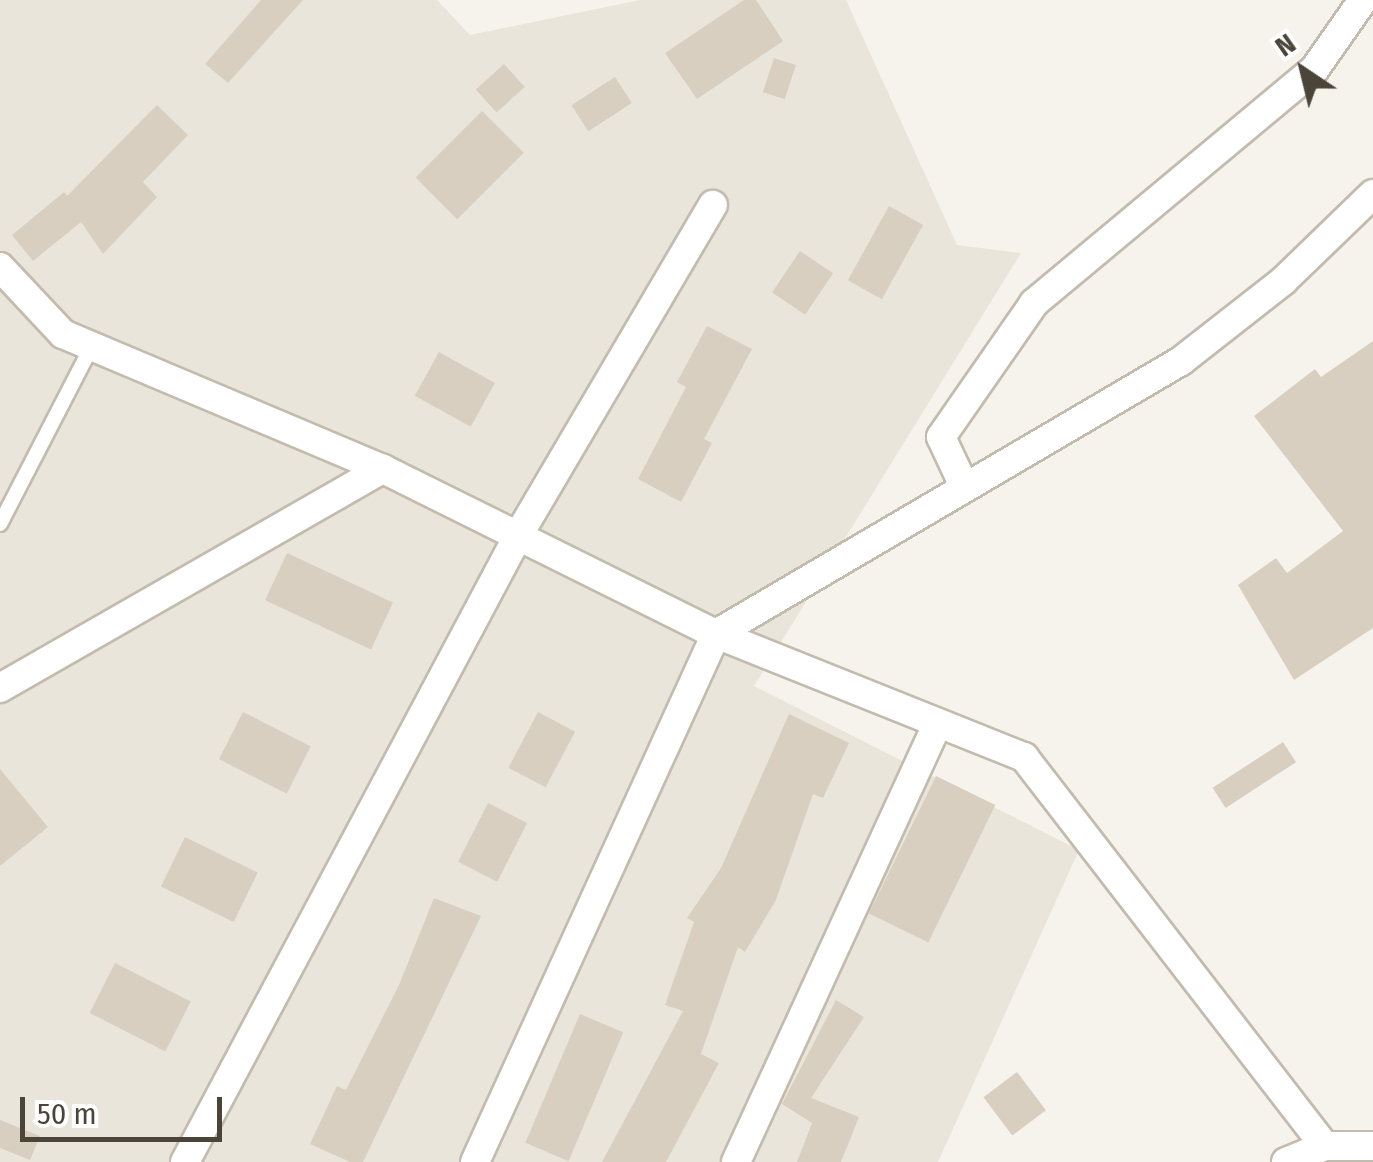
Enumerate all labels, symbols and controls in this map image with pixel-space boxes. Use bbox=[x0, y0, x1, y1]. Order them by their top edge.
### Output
north arrow bbox=[1253, 20, 1353, 120]
text: N bbox=[1269, 27, 1302, 63]
scale bar bbox=[25, 1077, 228, 1139]
text: 50 m bbox=[37, 1096, 97, 1132]

